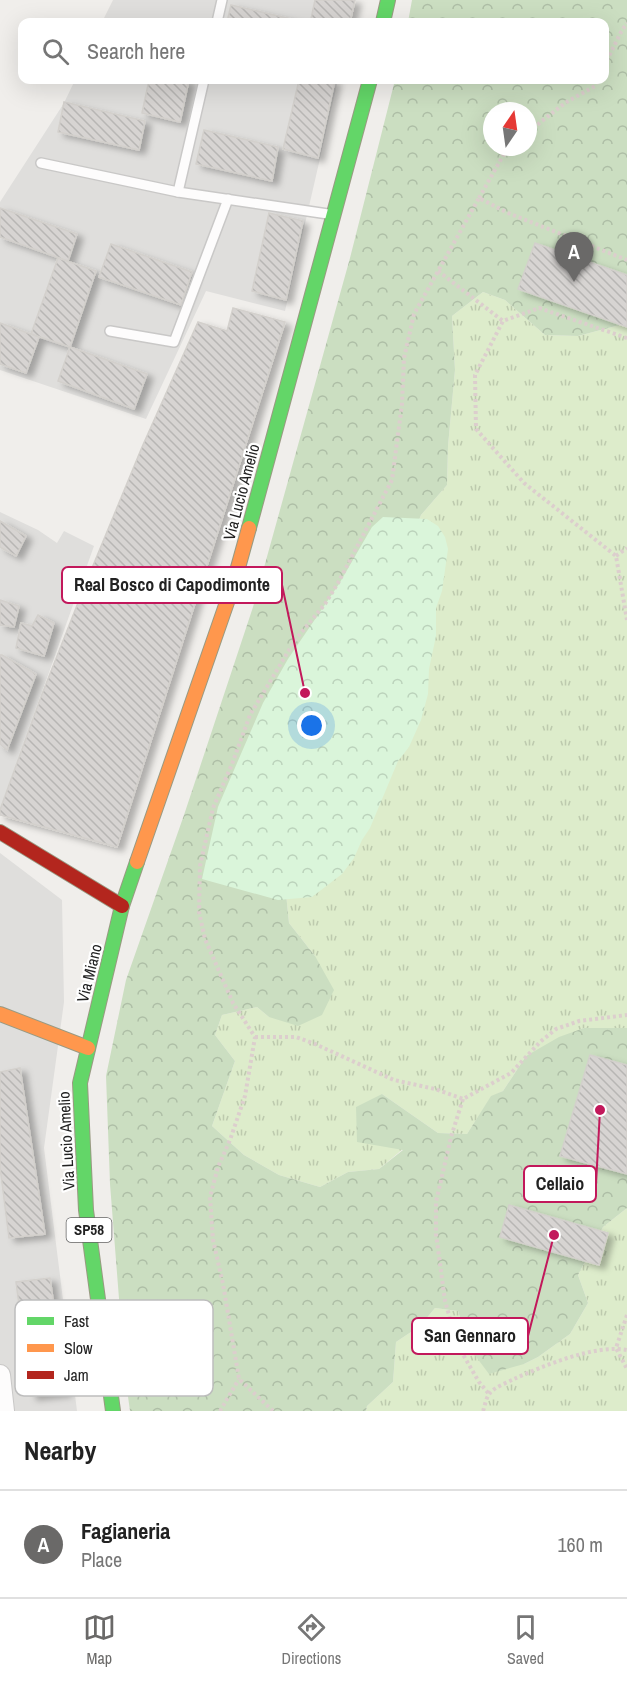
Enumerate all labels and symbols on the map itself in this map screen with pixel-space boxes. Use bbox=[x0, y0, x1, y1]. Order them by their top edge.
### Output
north arrow bbox=[483, 102, 537, 156]
pin: A bbox=[554, 232, 594, 282]
street label: Via Lucio Amelio bbox=[218, 441, 264, 543]
callout: Real Bosco di Capodimonte bbox=[62, 567, 282, 603]
text: Real Bosco di Capodimonte bbox=[74, 572, 270, 597]
your location bbox=[297, 711, 326, 740]
street label: Via Miano bbox=[71, 941, 107, 1005]
street label: Via Lucio Amelio bbox=[52, 1091, 80, 1191]
callout: Cellaio bbox=[524, 1166, 596, 1202]
text: Cellaio bbox=[536, 1171, 584, 1196]
road number: SP58 bbox=[66, 1218, 112, 1242]
legend bbox=[15, 1300, 213, 1396]
text: Fast bbox=[64, 1310, 89, 1332]
callout: San Gennaro bbox=[412, 1318, 528, 1354]
text: San Gennaro bbox=[424, 1323, 516, 1348]
text: Slow bbox=[64, 1337, 93, 1359]
text: Jam bbox=[64, 1364, 89, 1386]

